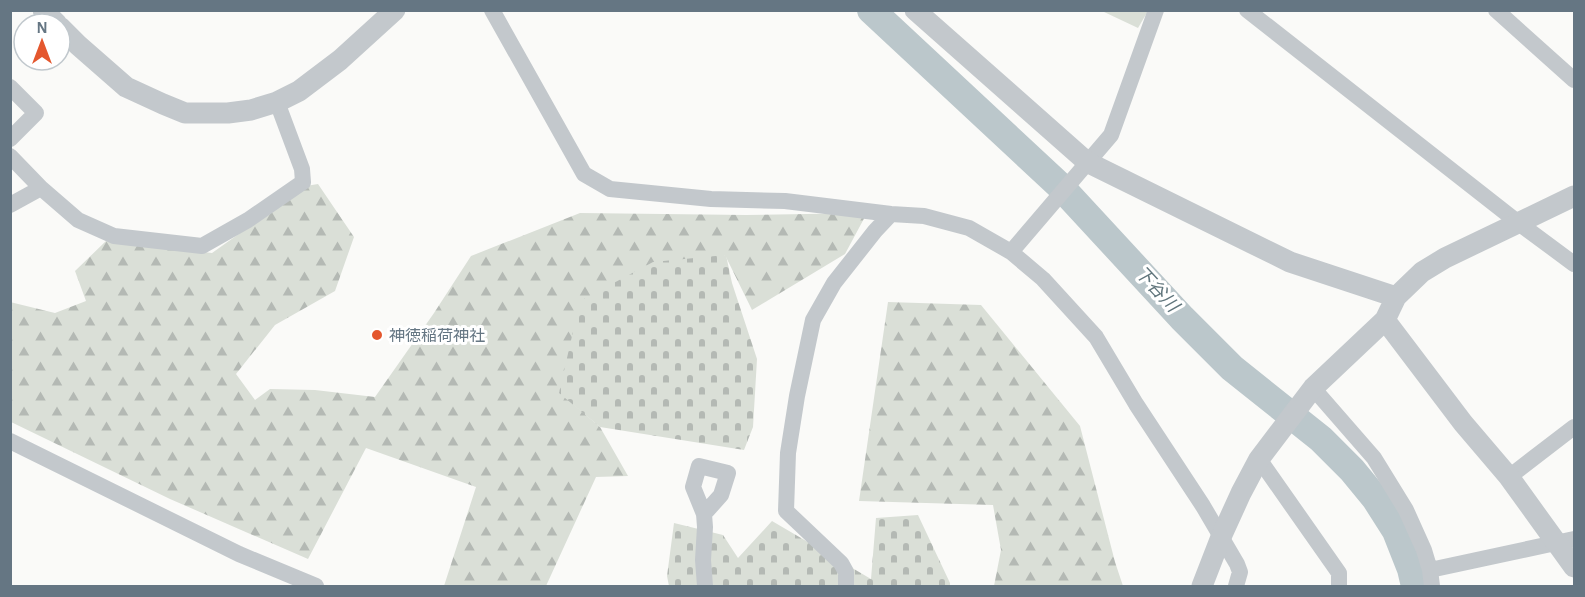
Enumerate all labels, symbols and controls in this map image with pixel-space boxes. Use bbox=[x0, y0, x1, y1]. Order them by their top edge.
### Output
north arrow bbox=[12, 12, 72, 72]
text: N bbox=[36, 20, 48, 36]
water label: 下谷川 bbox=[1131, 263, 1183, 317]
place label: 神徳稲荷神社 bbox=[389, 327, 485, 344]
marker: 神徳稲荷神社 bbox=[370, 328, 384, 342]

